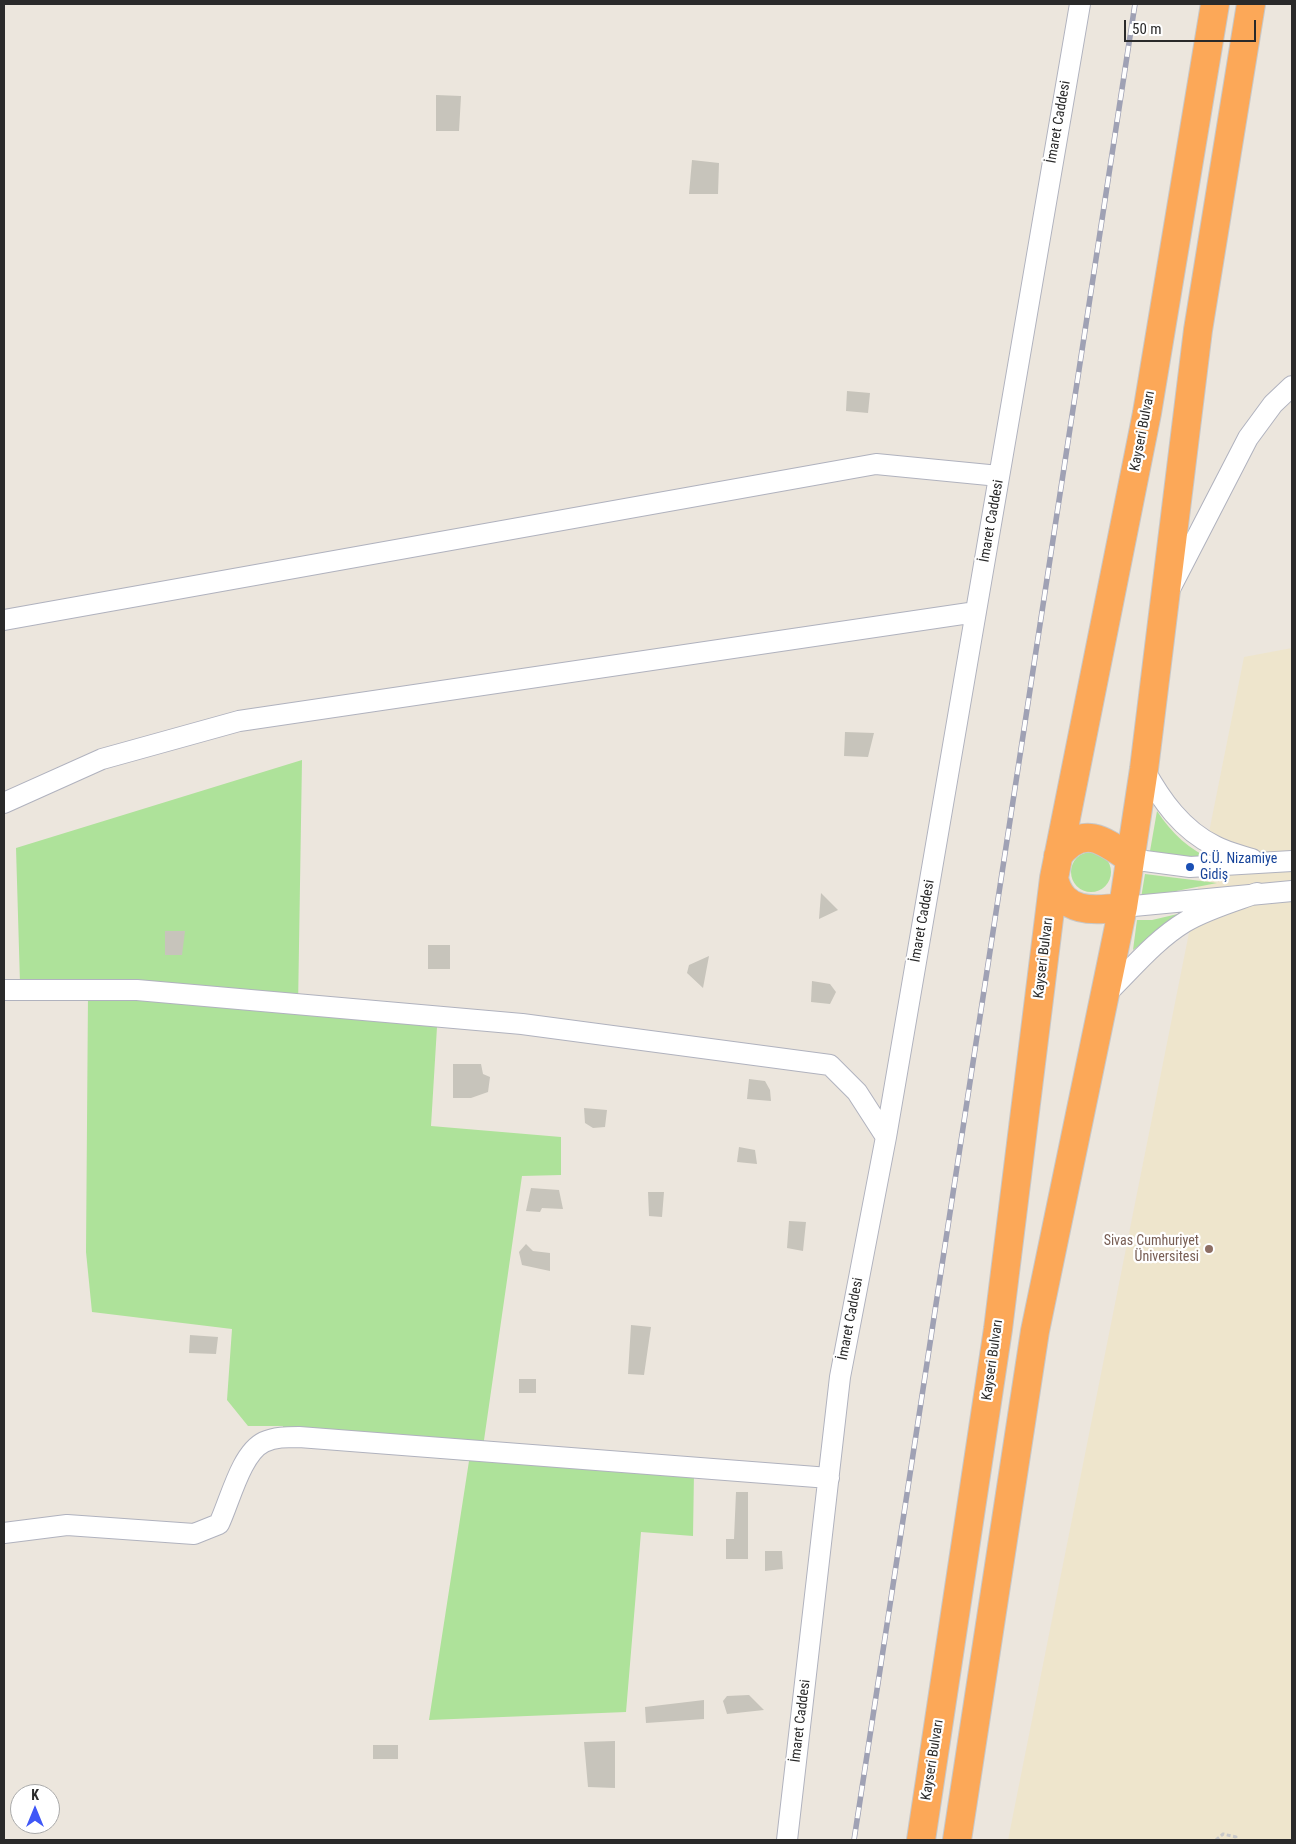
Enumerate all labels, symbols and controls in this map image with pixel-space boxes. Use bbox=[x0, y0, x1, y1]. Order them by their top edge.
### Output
scale bar bbox=[1126, 10, 1258, 42]
text: 50 m bbox=[1132, 20, 1162, 38]
street label: İmaret Caddesi bbox=[1043, 79, 1075, 165]
street label: Kayseri Bulvarı bbox=[1127, 389, 1159, 473]
street label: İmaret Caddesi bbox=[976, 478, 1008, 564]
place label: C.Ü. Nizamiye Gidiş bbox=[1200, 851, 1277, 884]
marker: C.Ü. Nizamiye Gidiş bbox=[1184, 861, 1196, 873]
street label: İmaret Caddesi bbox=[907, 878, 939, 964]
street label: Kayseri Bulvarı bbox=[1031, 917, 1057, 999]
place label: Sivas Cumhuriyet Üniversitesi bbox=[1104, 1233, 1199, 1266]
marker: Sivas Cumhuriyet Üniversitesi bbox=[1203, 1243, 1215, 1255]
street label: İmaret Caddesi bbox=[835, 1276, 867, 1362]
street label: Kayseri Bulvarı bbox=[979, 1318, 1007, 1402]
street label: İmaret Caddesi bbox=[788, 1679, 814, 1763]
street label: Kayseri Bulvarı bbox=[918, 1718, 948, 1802]
north arrow bbox=[10, 1784, 60, 1834]
text: K bbox=[31, 1787, 39, 1803]

